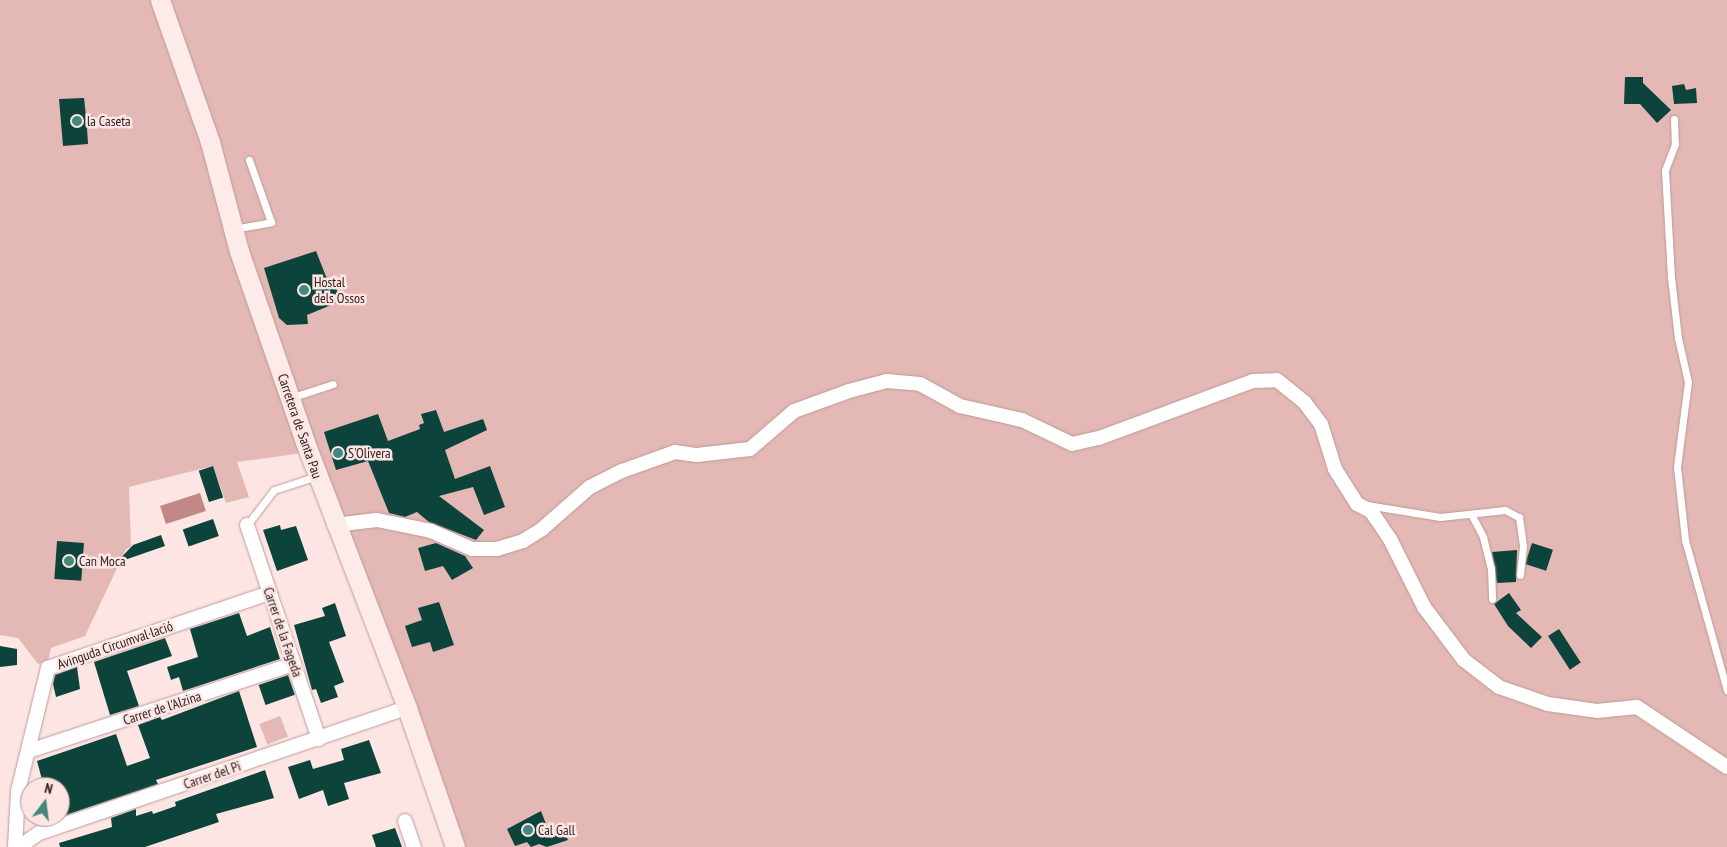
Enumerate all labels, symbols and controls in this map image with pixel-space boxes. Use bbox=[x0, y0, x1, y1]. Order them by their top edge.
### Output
place label: la Caseta bbox=[87, 113, 131, 129]
marker: la Caseta bbox=[71, 115, 83, 127]
place label: Hostal dels Ossos bbox=[314, 274, 365, 306]
marker: Hostal dels Ossos bbox=[298, 284, 310, 296]
street label: Carretera de Santa Pau bbox=[274, 371, 326, 481]
place label: S'Olivera bbox=[348, 445, 391, 461]
marker: S'Olivera bbox=[332, 447, 344, 459]
place label: Can Moca bbox=[79, 553, 125, 569]
marker: Can Moca bbox=[63, 555, 75, 567]
street label: Carrer de la Fageda bbox=[260, 585, 306, 679]
street label: Avinguda Circumval·lació bbox=[55, 617, 175, 673]
street label: Carrer de l'Alzina bbox=[121, 687, 203, 729]
street label: Carrer del Pi bbox=[181, 757, 243, 793]
north arrow bbox=[20, 777, 70, 827]
text: N bbox=[43, 779, 55, 798]
place label: Cal Gall bbox=[538, 822, 575, 838]
marker: Cal Gall bbox=[522, 824, 534, 836]

